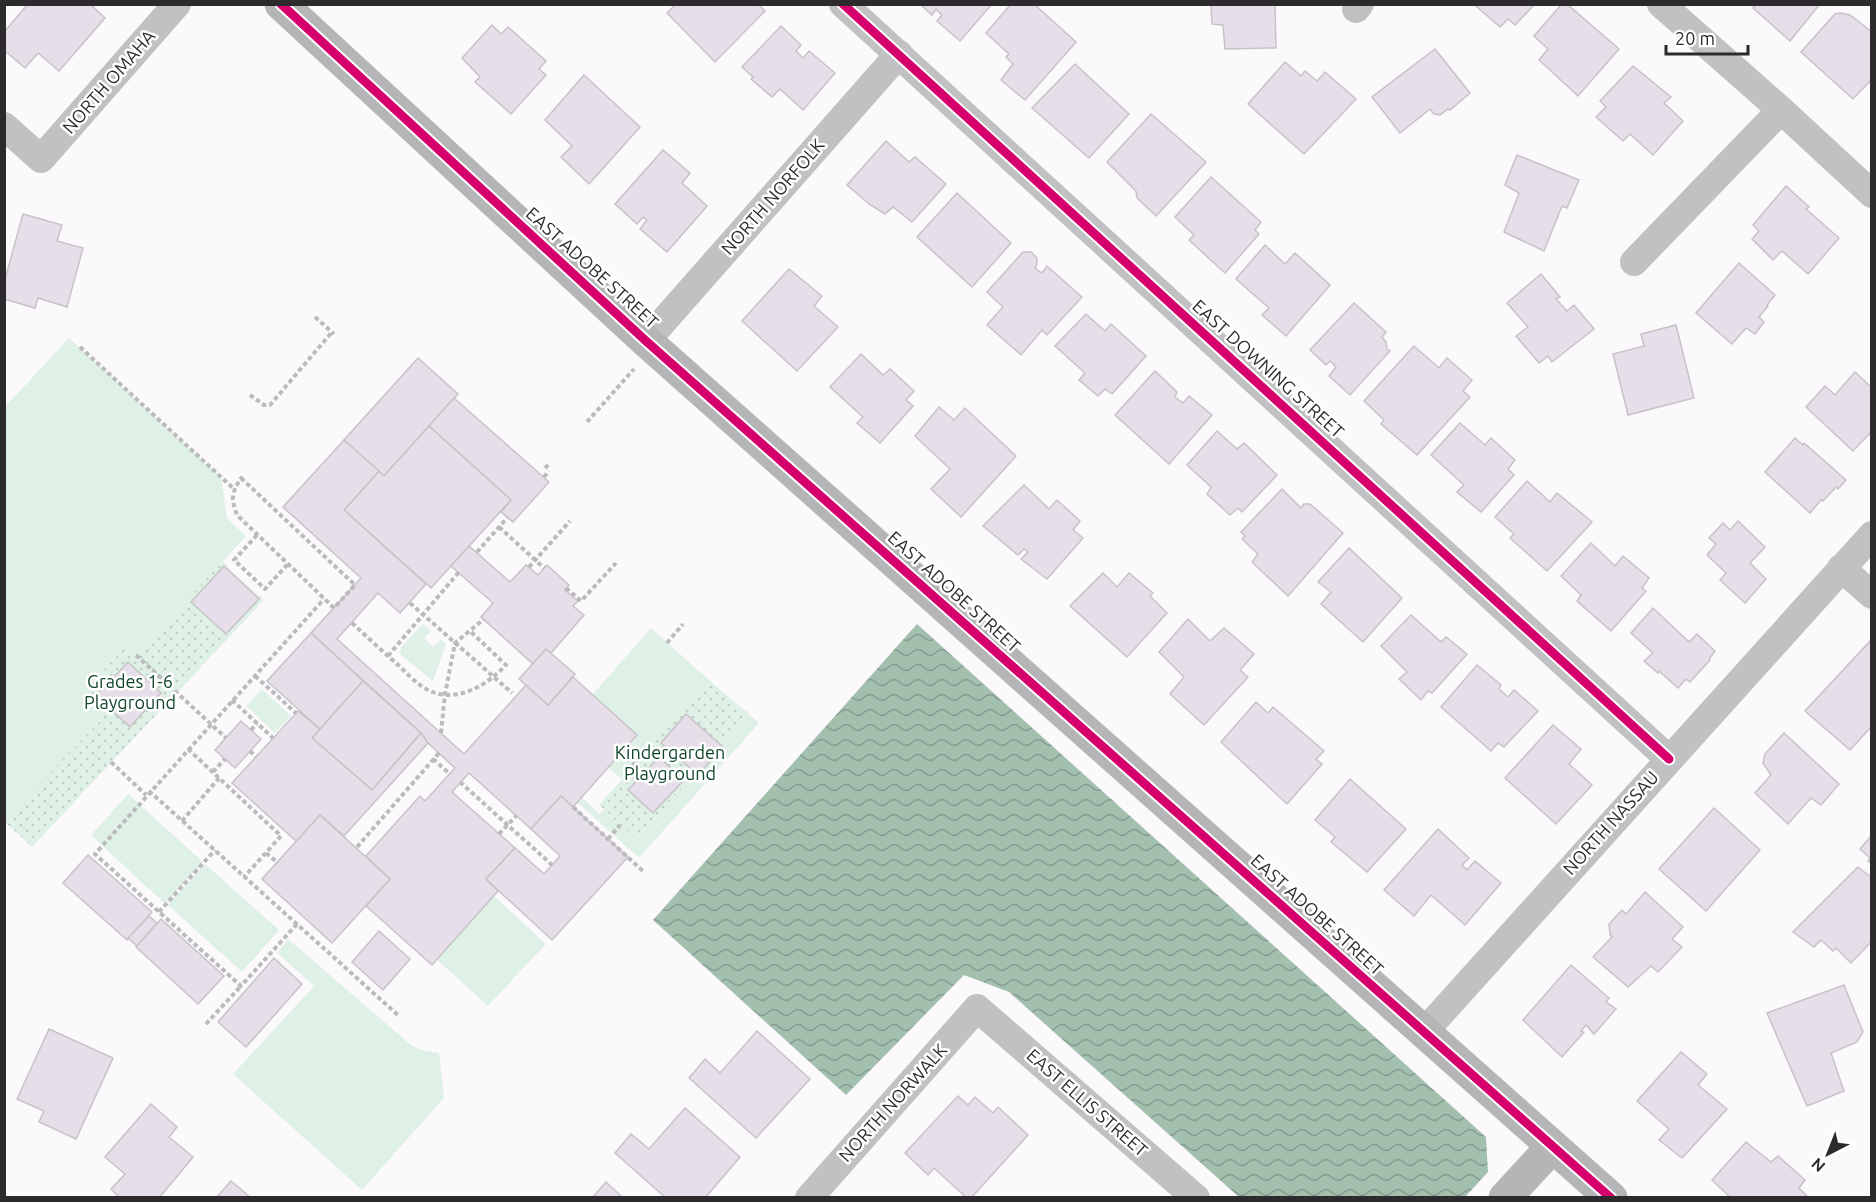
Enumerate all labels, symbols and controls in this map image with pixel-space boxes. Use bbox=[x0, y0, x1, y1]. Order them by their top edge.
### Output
scale bar bbox=[1666, 18, 1748, 56]
street label: NORTH OMAHA bbox=[58, 25, 159, 137]
text: 20 m bbox=[1675, 28, 1715, 48]
street label: NORTH NORFOLK bbox=[717, 135, 828, 258]
street label: EAST ADOBE STREET bbox=[523, 203, 663, 332]
street label: EAST DOWNING STREET bbox=[1189, 295, 1348, 441]
street label: EAST ADOBE STREET bbox=[885, 527, 1025, 656]
park label: Grades 1-6 Playground bbox=[84, 671, 176, 712]
park label: Kindergarden Playground bbox=[615, 742, 725, 783]
street label: NORTH NASSAU bbox=[1559, 766, 1662, 878]
street label: EAST ADOBE STREET bbox=[1248, 850, 1388, 979]
street label: NORTH NORWALK bbox=[834, 1040, 950, 1165]
street label: EAST ELLIS STREET bbox=[1023, 1044, 1152, 1160]
north arrow bbox=[1798, 1124, 1858, 1184]
text: N bbox=[1808, 1154, 1828, 1176]

